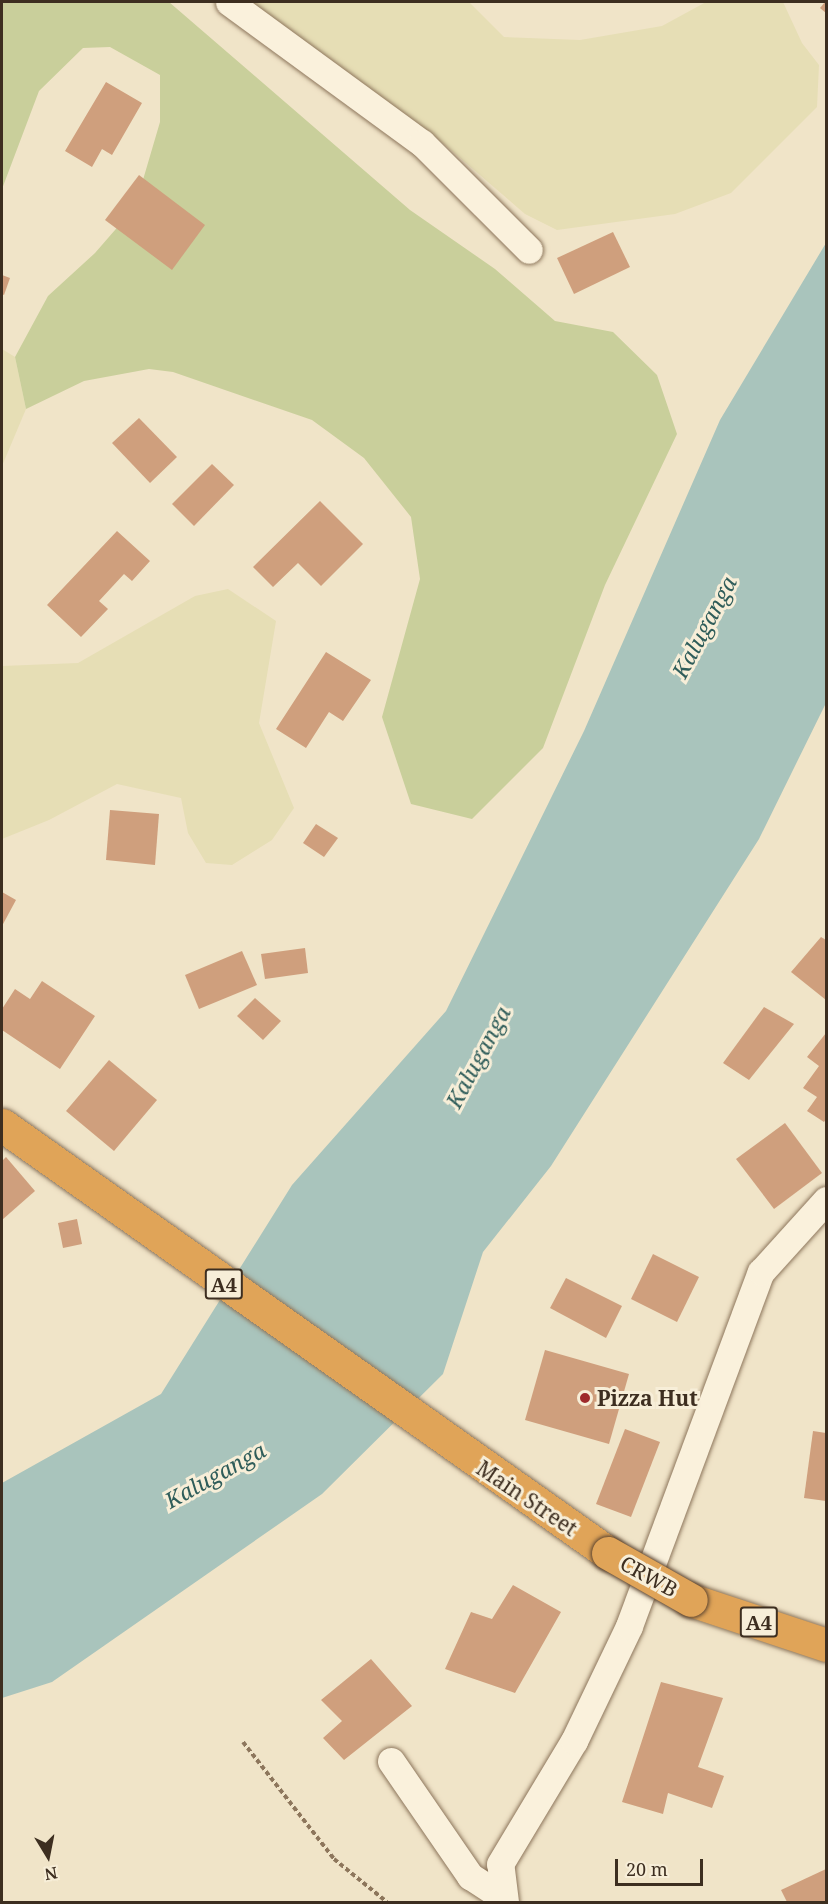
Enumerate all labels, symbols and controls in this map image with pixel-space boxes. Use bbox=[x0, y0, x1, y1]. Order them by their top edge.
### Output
water label: Kaluganga bbox=[666, 572, 742, 682]
water label: Kaluganga bbox=[440, 1002, 516, 1112]
road number: A4 bbox=[204, 1267, 244, 1301]
place label: Pizza Hut bbox=[597, 1385, 698, 1411]
marker: Pizza Hut bbox=[578, 1391, 592, 1405]
water label: Kaluganga bbox=[160, 1437, 270, 1513]
street label: Main Street bbox=[472, 1455, 582, 1541]
street label: CRWB bbox=[616, 1550, 682, 1602]
road number: A4 bbox=[740, 1605, 778, 1639]
north arrow bbox=[18, 1826, 78, 1886]
scale bar bbox=[618, 1847, 706, 1885]
text: 20 m bbox=[626, 1857, 668, 1881]
text: N bbox=[43, 1862, 59, 1886]

